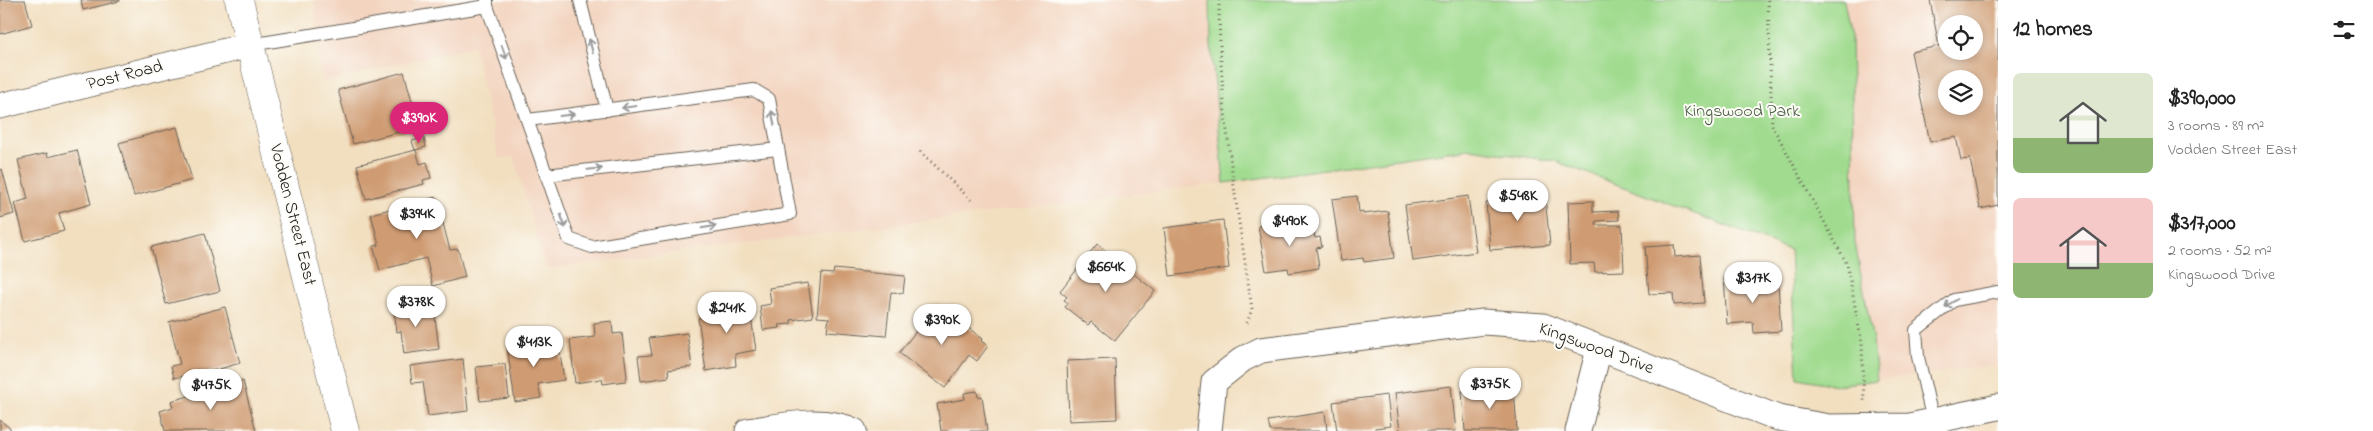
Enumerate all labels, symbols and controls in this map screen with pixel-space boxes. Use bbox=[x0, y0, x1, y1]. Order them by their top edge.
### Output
map controls bbox=[1938, 15, 1983, 115]
button: locate bbox=[1938, 15, 1983, 60]
text: 12 homes bbox=[2013, 15, 2093, 45]
icon: filters bbox=[2330, 16, 2358, 44]
one-way arrow bbox=[586, 38, 595, 54]
one-way arrow bbox=[499, 44, 509, 60]
street label: Post Road bbox=[84, 54, 166, 98]
button: layers bbox=[1938, 70, 1983, 115]
text: $390,000 bbox=[2168, 84, 2236, 114]
icon: home bbox=[2053, 93, 2113, 153]
park label: Kingswood Park bbox=[1684, 99, 1800, 126]
pin: $390K bbox=[384, 102, 454, 144]
one-way arrow bbox=[621, 102, 637, 112]
text: $390K bbox=[401, 106, 437, 130]
one-way arrow bbox=[559, 110, 575, 120]
one-way arrow bbox=[767, 110, 777, 126]
text: 3 rooms · 89 m² bbox=[2168, 114, 2264, 138]
text: Vodden Street East bbox=[2168, 138, 2297, 162]
street label: Vodden Street East bbox=[262, 140, 322, 289]
one-way arrow bbox=[587, 164, 603, 174]
pin: $548K bbox=[1483, 180, 1553, 222]
text: $548K bbox=[1498, 184, 1538, 208]
pin: $394K bbox=[382, 198, 452, 240]
text: $394K bbox=[399, 202, 435, 226]
pin: $490K bbox=[1255, 204, 1325, 247]
text: $490K bbox=[1272, 209, 1308, 233]
text: $317,000 bbox=[2168, 209, 2236, 239]
one-way arrow bbox=[559, 212, 568, 228]
icon: home bbox=[2053, 218, 2113, 278]
one-way arrow bbox=[701, 222, 717, 232]
text: 2 rooms · 52 m² bbox=[2168, 239, 2272, 263]
pin: $664K bbox=[1071, 250, 1141, 293]
text: $664K bbox=[1087, 255, 1125, 279]
pin: $317K bbox=[1718, 262, 1788, 304]
text: Kingswood Drive bbox=[2168, 263, 2275, 287]
text: $317K bbox=[1735, 266, 1771, 290]
pin: $378K bbox=[381, 286, 451, 328]
text: $378K bbox=[398, 290, 434, 314]
pin: $241K bbox=[692, 292, 762, 334]
text: $241K bbox=[708, 296, 746, 320]
one-way arrow bbox=[1945, 299, 1959, 309]
pin: $390K bbox=[907, 304, 977, 346]
text: $390K bbox=[924, 308, 960, 332]
street label: Kingswood Drive bbox=[1535, 316, 1658, 383]
pin: $413K bbox=[499, 326, 569, 368]
text: $413K bbox=[516, 330, 552, 354]
pin: $475K bbox=[176, 368, 246, 411]
pin: $375K bbox=[1455, 368, 1525, 410]
text: $375K bbox=[1470, 372, 1510, 396]
text: $475K bbox=[191, 373, 231, 397]

